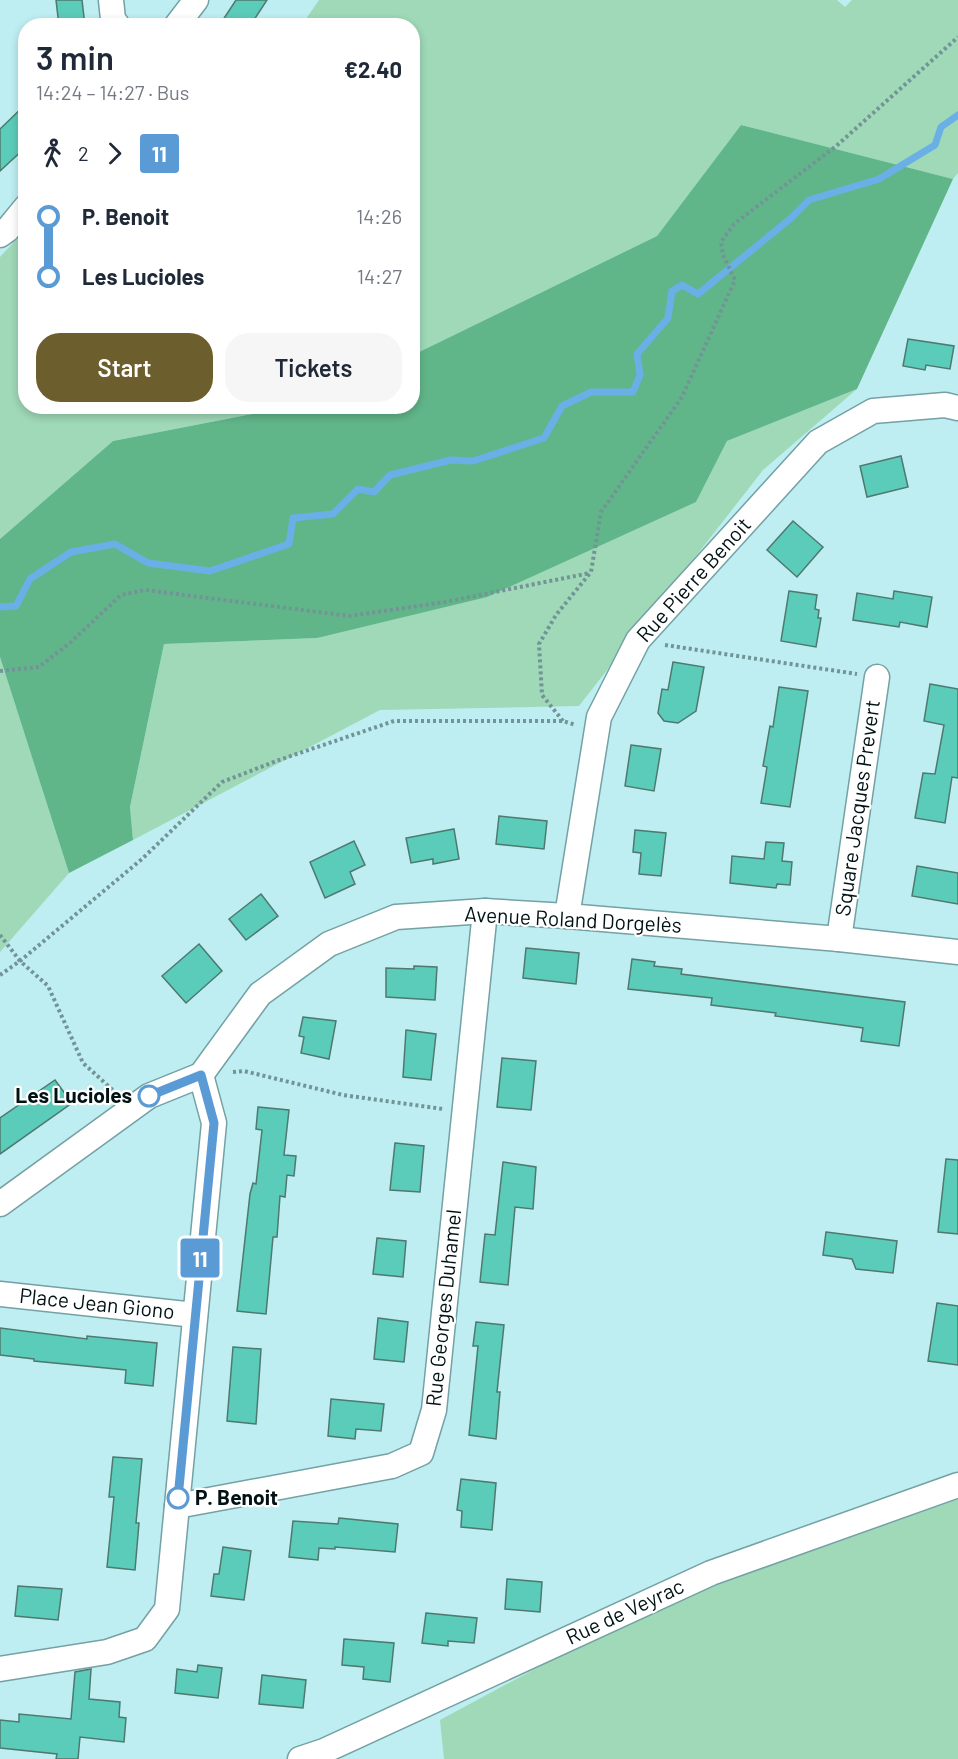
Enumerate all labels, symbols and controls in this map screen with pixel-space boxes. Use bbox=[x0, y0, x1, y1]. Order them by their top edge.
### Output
text: 3 min bbox=[36, 37, 114, 77]
text: €2.40 bbox=[344, 56, 402, 82]
text: 14:24 – 14:27 · Bus bbox=[36, 80, 189, 104]
icon: walk bbox=[36, 137, 69, 170]
icon: forward bbox=[98, 137, 131, 170]
text: 2 bbox=[78, 141, 89, 165]
text: 11 bbox=[152, 141, 167, 166]
text: P. Benoit bbox=[82, 203, 169, 229]
text: 14:26 bbox=[356, 204, 402, 228]
text: Les Lucioles bbox=[82, 263, 204, 289]
text: 14:27 bbox=[357, 264, 402, 288]
button: Start bbox=[36, 333, 213, 402]
button: Tickets bbox=[225, 333, 402, 402]
street label: Rue Pierre Benoit bbox=[630, 512, 755, 646]
street label: Square Jacques Prevert bbox=[829, 698, 884, 917]
street label: Avenue Roland Dorgelès bbox=[464, 900, 682, 937]
place label: Les Lucioles bbox=[15, 1082, 132, 1107]
marker: Les Lucioles bbox=[138, 1085, 160, 1107]
street label: Rue Georges Duhamel bbox=[420, 1208, 465, 1408]
line badge: 11 bbox=[173, 1238, 227, 1278]
text: 11 bbox=[192, 1246, 208, 1271]
street label: Place Jean Giono bbox=[18, 1282, 176, 1323]
place label: P. Benoit bbox=[195, 1484, 278, 1509]
marker: P. Benoit bbox=[167, 1487, 189, 1509]
street label: Rue de Veyrac bbox=[561, 1572, 687, 1649]

